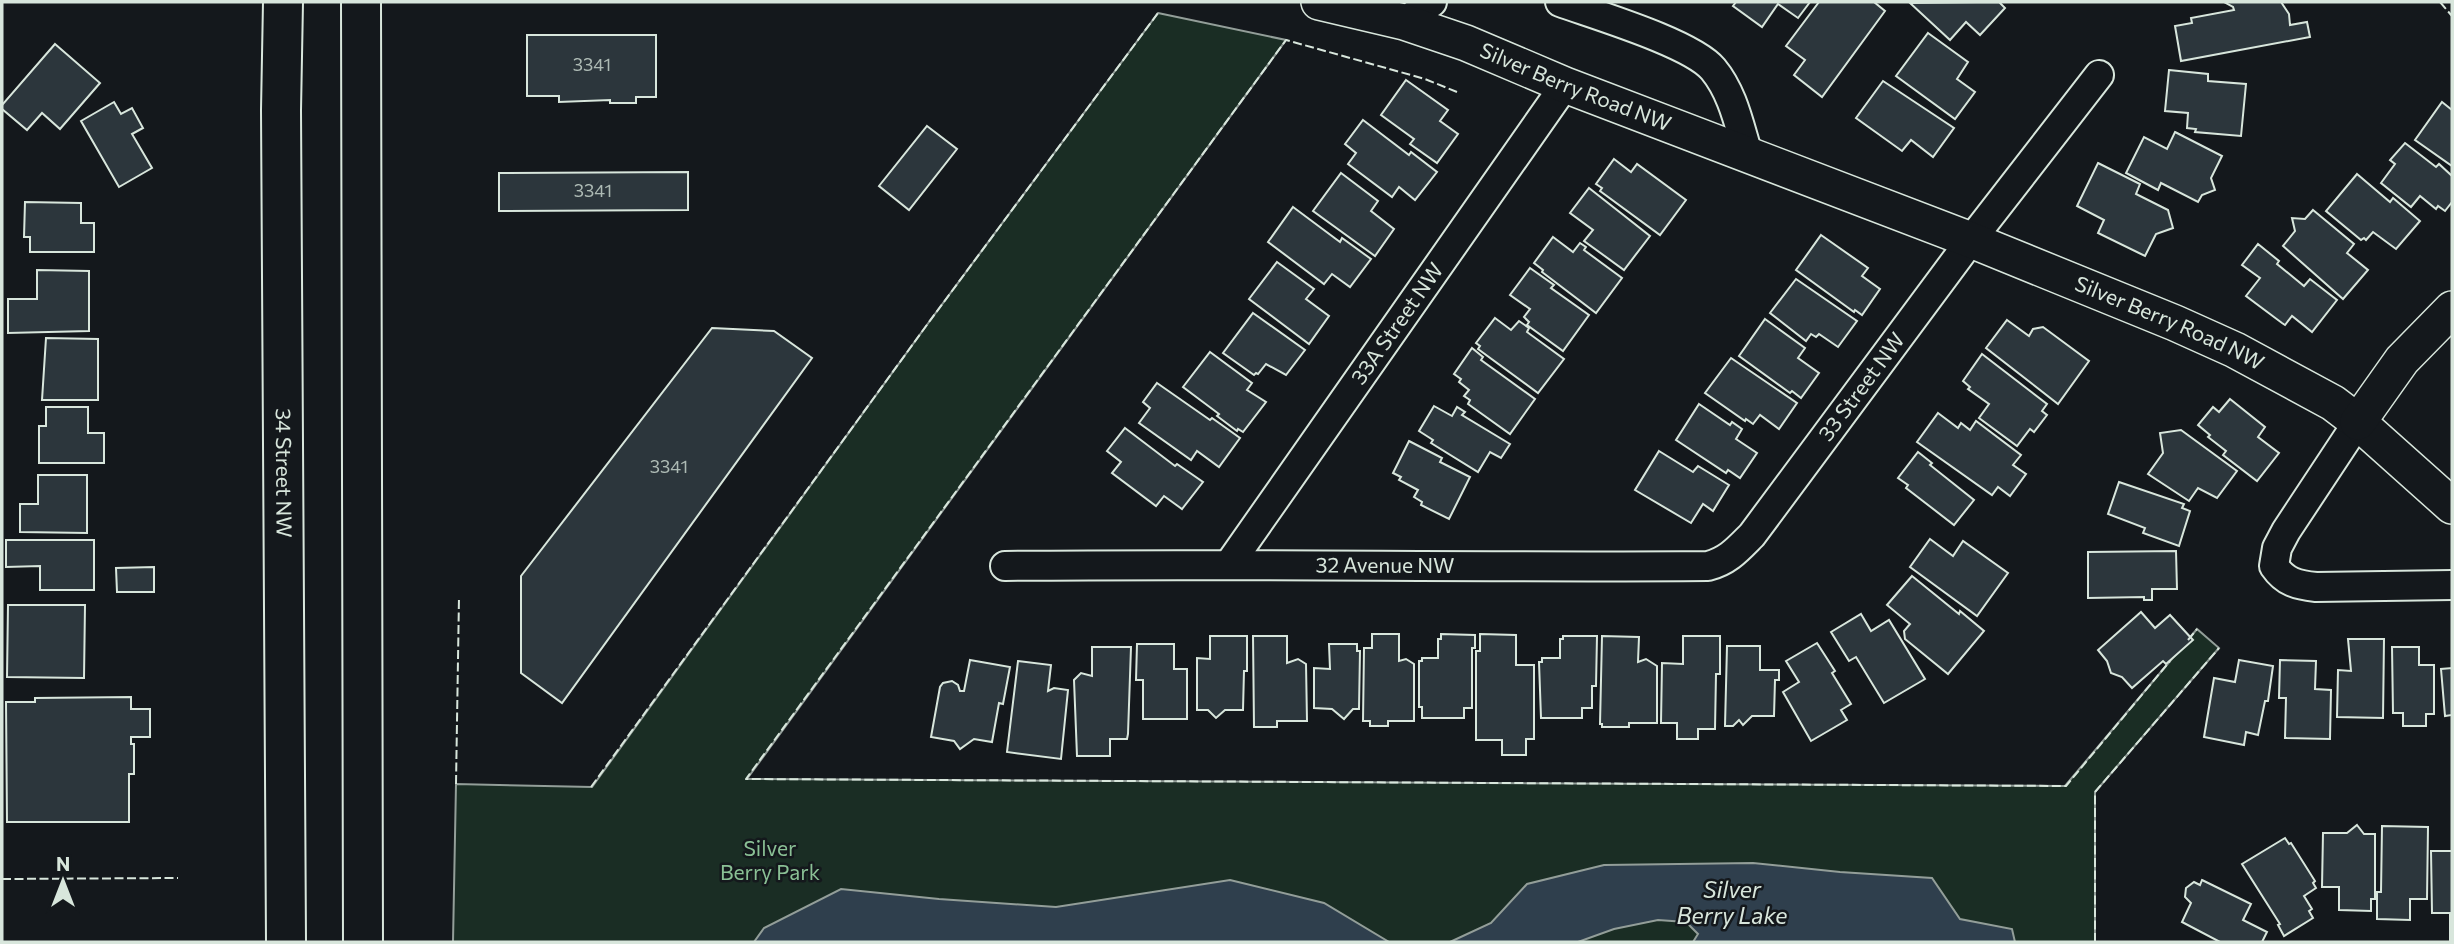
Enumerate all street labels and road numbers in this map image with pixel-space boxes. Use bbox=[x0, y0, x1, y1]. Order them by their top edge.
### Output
street label: Silver Berry Road NW bbox=[1477, 37, 1675, 135]
street label: 33A Street NW bbox=[1345, 257, 1448, 389]
street label: Silver Berry Road NW bbox=[2072, 270, 2269, 374]
street label: 33 Street NW bbox=[1812, 327, 1909, 445]
street label: 34 Street NW bbox=[272, 408, 298, 538]
street label: 32 Avenue NW bbox=[1315, 551, 1455, 577]

